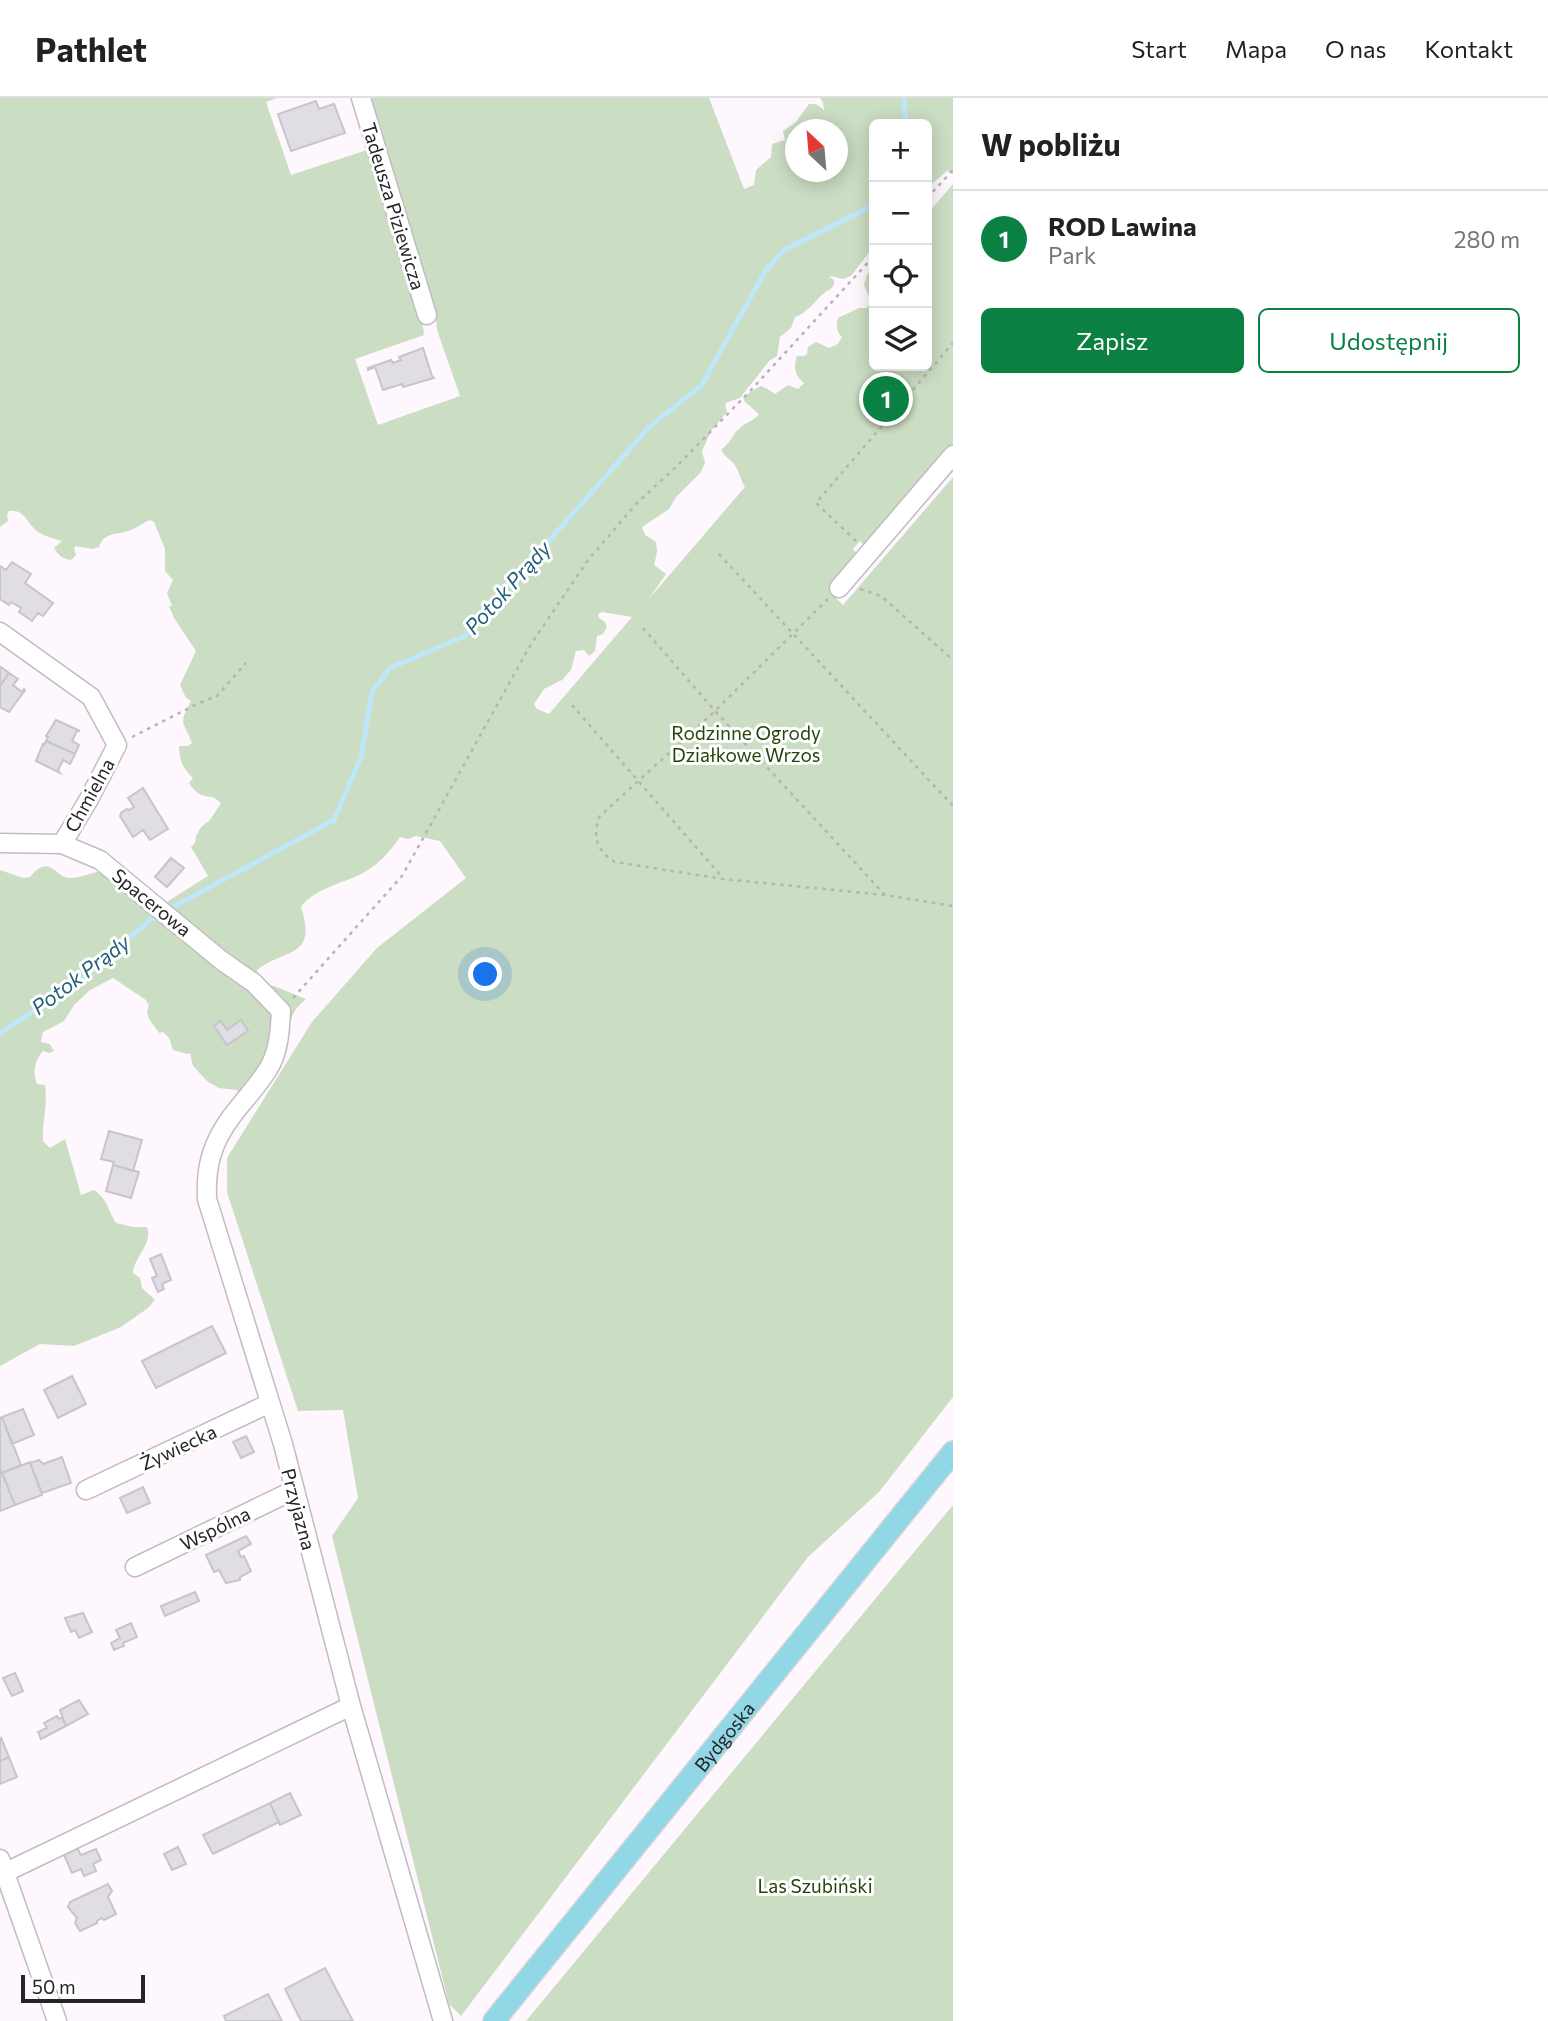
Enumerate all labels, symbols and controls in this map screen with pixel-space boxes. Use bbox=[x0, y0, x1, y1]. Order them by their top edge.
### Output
text: Pathlet bbox=[35, 28, 147, 69]
text: Start bbox=[1131, 34, 1187, 63]
text: Mapa bbox=[1225, 34, 1287, 63]
text: O nas bbox=[1325, 34, 1386, 63]
text: Kontakt bbox=[1424, 34, 1513, 63]
north arrow bbox=[785, 119, 848, 182]
map controls bbox=[869, 119, 932, 371]
button: + bbox=[869, 119, 932, 182]
street label: Tadeusza Piziewicza bbox=[358, 120, 430, 292]
text: W pobliżu bbox=[981, 125, 1121, 162]
button: − bbox=[869, 182, 932, 245]
text: ROD Lawina bbox=[1048, 210, 1197, 241]
text: 1 bbox=[999, 225, 1009, 253]
text: 280 m bbox=[1454, 225, 1520, 253]
text: Park bbox=[1048, 241, 1096, 269]
button: locate bbox=[869, 245, 932, 308]
button: layers bbox=[869, 308, 932, 371]
button: Zapisz bbox=[981, 308, 1244, 373]
button: Udostępnij bbox=[1258, 308, 1520, 373]
pin: 1 bbox=[863, 373, 909, 425]
water label: Potok Prądy bbox=[459, 534, 556, 639]
park label: Rodzinne Ogrody Działkowe Wrzos bbox=[671, 721, 821, 766]
street label: Chmielna bbox=[59, 754, 119, 836]
street label: Spacerowa bbox=[108, 863, 196, 941]
water label: Potok Prądy bbox=[26, 928, 135, 1019]
your location bbox=[468, 957, 502, 991]
street label: Żywiecka bbox=[136, 1419, 220, 1475]
street label: Przyjazna bbox=[277, 1466, 321, 1552]
street label: Wspólna bbox=[176, 1501, 254, 1555]
street label: Bydgoska bbox=[689, 1697, 759, 1776]
park label: Las Szubiński bbox=[757, 1874, 873, 1897]
scale bar bbox=[21, 1972, 145, 2004]
text: 50 m bbox=[32, 1975, 76, 1998]

